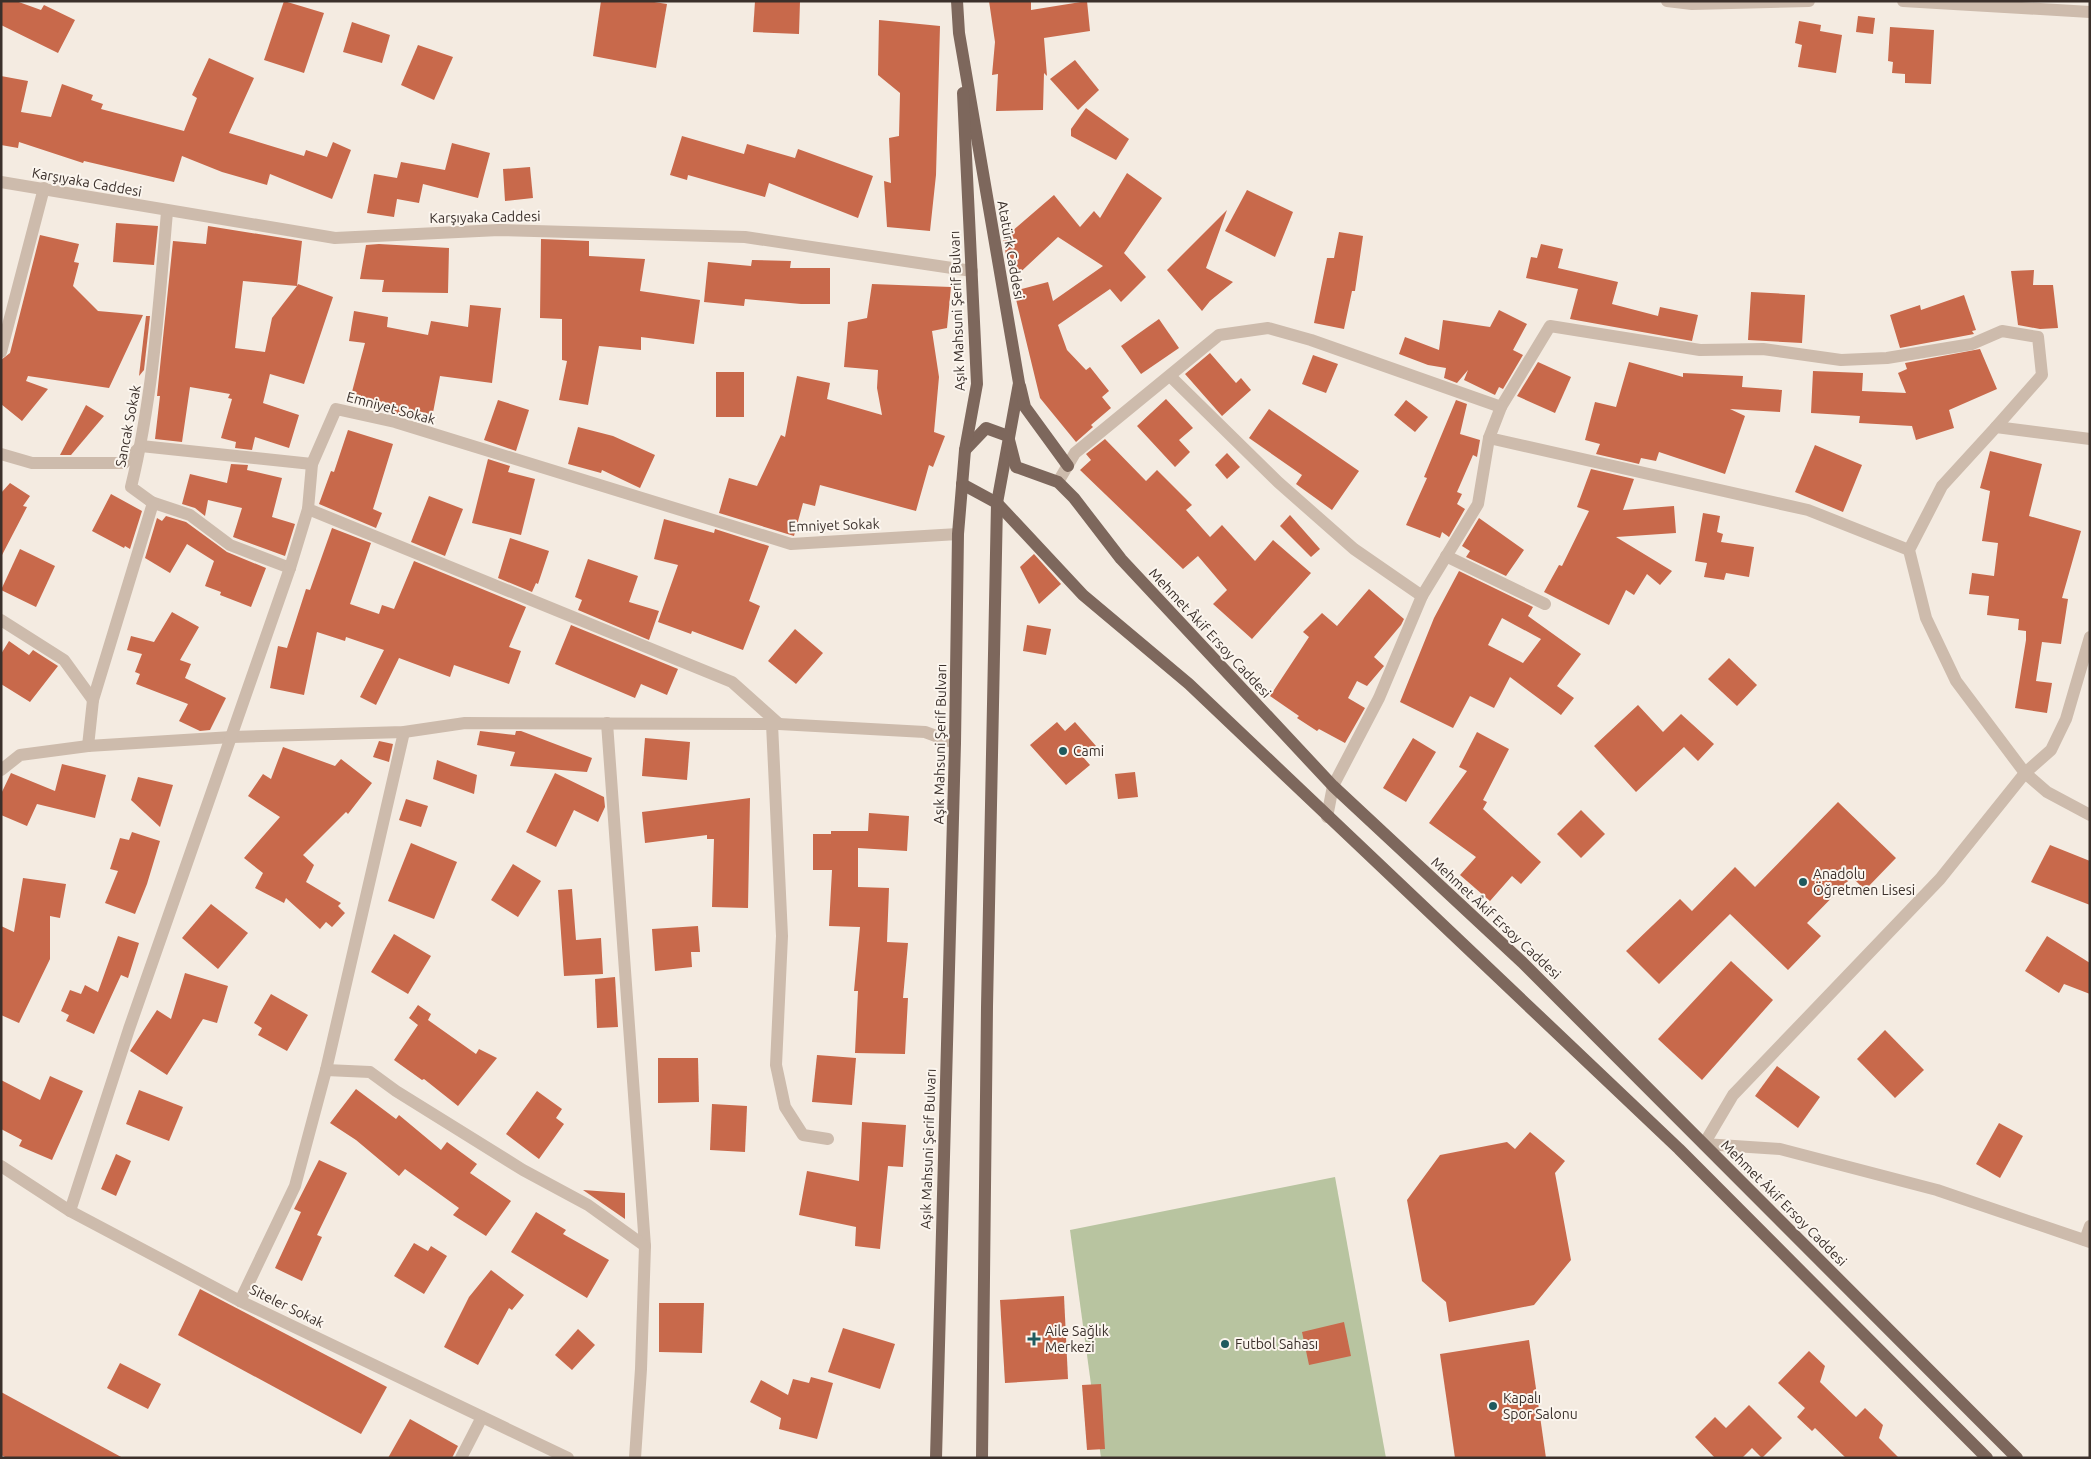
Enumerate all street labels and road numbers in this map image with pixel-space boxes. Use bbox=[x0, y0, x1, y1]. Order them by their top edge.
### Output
street label: Karşıyaka Caddesi bbox=[31, 164, 143, 200]
street label: Atatürk Caddesi bbox=[994, 199, 1028, 301]
street label: Karşıyaka Caddesi bbox=[429, 208, 541, 226]
street label: Aşık Mahsuni Şerif Bulvarı bbox=[946, 230, 968, 392]
street label: Sancak Sokak bbox=[112, 384, 144, 468]
street label: Emniyet Sokak bbox=[345, 388, 437, 428]
street label: Emniyet Sokak bbox=[788, 515, 880, 535]
street label: Mehmet Âkif Ersoy Caddesi bbox=[1146, 564, 1275, 701]
street label: Aşık Mahsuni Şerif Bulvarı bbox=[931, 664, 949, 824]
street label: Mehmet Âkif Ersoy Caddesi bbox=[1428, 853, 1565, 982]
street label: Aşık Mahsuni Şerif Bulvarı bbox=[917, 1068, 939, 1230]
street label: Mehmet Âkif Ersoy Caddesi bbox=[1718, 1136, 1851, 1269]
street label: Siteler Sokak bbox=[247, 1281, 327, 1331]

